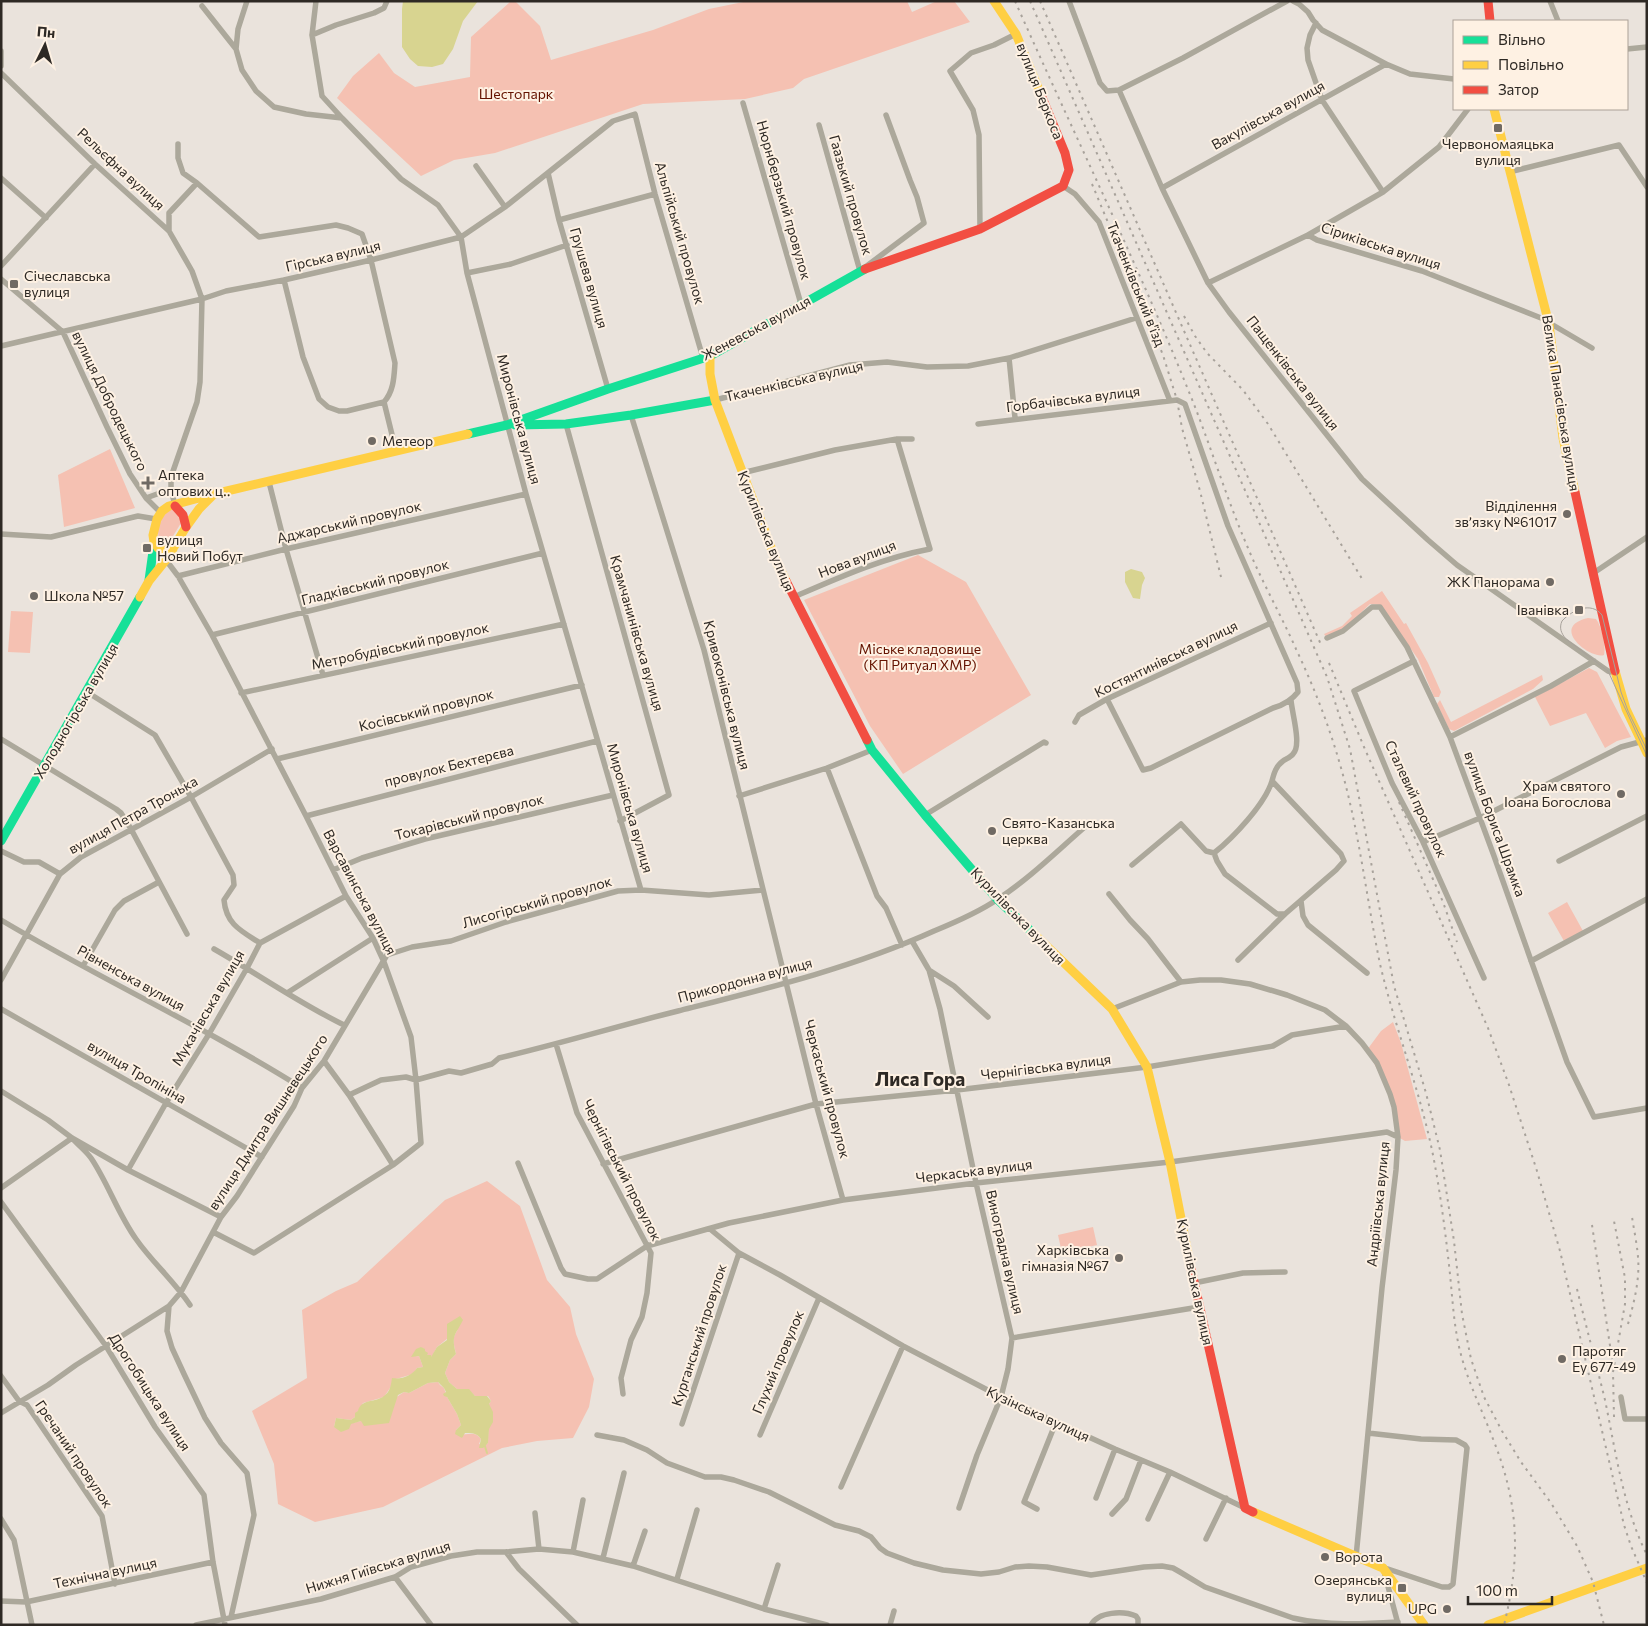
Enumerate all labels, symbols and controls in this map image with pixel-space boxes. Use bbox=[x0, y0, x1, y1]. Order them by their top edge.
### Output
north arrow bbox=[20, 20, 70, 70]
legend bbox=[1453, 20, 1628, 110]
text: Пн bbox=[36, 22, 56, 41]
text: Вільно bbox=[1498, 30, 1545, 48]
street label: вулиця Беркоса bbox=[1013, 40, 1068, 142]
text: Повільно bbox=[1498, 55, 1564, 73]
street label: Вакулівська вулиця bbox=[1208, 76, 1327, 153]
text: Затор bbox=[1498, 80, 1539, 98]
park label: Шестопарк bbox=[479, 85, 554, 102]
street label: Нюрнберзький провулок bbox=[754, 118, 816, 282]
marker: Червономаяцька вулиця bbox=[1492, 122, 1504, 134]
street label: Рельєфна вулиця bbox=[74, 124, 168, 213]
street label: Гаазький провулок bbox=[826, 133, 877, 257]
place label: Червономаяцька вулиця bbox=[1442, 135, 1554, 168]
street label: Альпійський провулок bbox=[652, 160, 709, 307]
street label: Сіриківська вулиця bbox=[1319, 218, 1443, 273]
street label: Ткаченківський в'їзд bbox=[1104, 219, 1169, 349]
street label: Грушева вулиця bbox=[567, 225, 612, 330]
street label: Гірська вулиця bbox=[284, 236, 382, 275]
place label: Січеславська вулиця bbox=[24, 267, 111, 300]
marker: Січеславська вулиця bbox=[8, 278, 20, 290]
street label: Женевська вулиця bbox=[698, 292, 813, 364]
street label: Пащенківська вулиця bbox=[1243, 312, 1343, 433]
street label: Велика Панасівська вулиця bbox=[1539, 314, 1584, 492]
street label: вулиця Добродецького bbox=[69, 328, 152, 474]
street label: Миронівська вулиця bbox=[494, 352, 545, 486]
street label: Ткаченківська вулиця bbox=[723, 356, 865, 405]
street label: Горбачівська вулиця bbox=[1005, 382, 1141, 415]
place label: Метеор bbox=[382, 432, 433, 449]
marker: Метеор bbox=[366, 435, 378, 447]
place label: Аптека оптових ц‥ bbox=[158, 466, 230, 499]
street label: Курилівська вулиця bbox=[734, 468, 798, 594]
marker: Аптека оптових ц‥ bbox=[142, 477, 154, 489]
street label: Аджарський провулок bbox=[275, 497, 423, 546]
place label: Відділення зв’язку №61017 bbox=[1455, 497, 1557, 530]
marker: Відділення зв’язку №61017 bbox=[1561, 508, 1573, 520]
place label: вулиця Новий Побут bbox=[157, 531, 243, 564]
street label: Нова вулиця bbox=[815, 536, 898, 581]
marker: вулиця Новий Побут bbox=[141, 542, 153, 554]
street label: Крамчанинівська вулиця bbox=[607, 553, 668, 713]
street label: Гладківський провулок bbox=[299, 555, 451, 608]
place label: ЖК Панорама bbox=[1447, 573, 1540, 590]
marker: ЖК Панорама bbox=[1544, 576, 1556, 588]
place label: Школа №57 bbox=[44, 587, 124, 604]
marker: Школа №57 bbox=[28, 590, 40, 602]
place label: Іванівка bbox=[1517, 601, 1569, 618]
marker: Іванівка bbox=[1573, 604, 1585, 616]
street label: Костянтинівська вулиця bbox=[1091, 616, 1240, 701]
street label: Метробудівський провулок bbox=[310, 618, 491, 673]
street label: Кривоконівська вулиця bbox=[701, 618, 754, 771]
street label: Холодногірська вулиця bbox=[30, 640, 121, 781]
park label: Міське кладовище (КП Ритуал ХМР) bbox=[859, 640, 981, 673]
street label: Косівський провулок bbox=[357, 684, 495, 734]
street label: Сталевий провулок bbox=[1382, 737, 1451, 861]
street label: провулок Бехтерєва bbox=[382, 741, 515, 790]
street label: Миронівська вулиця bbox=[604, 741, 657, 875]
street label: вулиця Бориса Шрамка bbox=[1461, 749, 1530, 899]
street label: вулиця Петра Тронька bbox=[65, 772, 200, 857]
place label: Храм святого Іоана Богослова bbox=[1504, 777, 1611, 810]
marker: Храм святого Іоана Богослова bbox=[1615, 788, 1627, 800]
street label: Токарівський провулок bbox=[392, 790, 546, 843]
place label: Свято-Казанська церква bbox=[1002, 814, 1115, 847]
marker: Свято-Казанська церква bbox=[986, 825, 998, 837]
street label: Варсавинська вулиця bbox=[320, 826, 401, 957]
street label: Курилівська вулиця bbox=[968, 863, 1069, 968]
street label: Лисогірський провулок bbox=[460, 872, 614, 931]
street label: Рівненська вулиця bbox=[74, 941, 188, 1014]
street label: Мукачівська вулиця bbox=[168, 947, 248, 1069]
street label: Прикордонна вулиця bbox=[676, 953, 814, 1006]
street label: Черкаський провулок bbox=[801, 1018, 854, 1160]
street label: вулиця Дмитра Вишневецького bbox=[204, 1031, 331, 1213]
street label: вулиця Тропініна bbox=[85, 1036, 190, 1107]
street label: Чернігівська вулиця bbox=[980, 1050, 1112, 1083]
district label: Лиса Гора bbox=[875, 1067, 965, 1090]
street label: Чернігівський провулок bbox=[579, 1096, 666, 1244]
street label: Андріївська вулиця bbox=[1362, 1140, 1393, 1268]
street label: Черкаська вулиця bbox=[915, 1155, 1033, 1186]
street label: Виноградна вулиця bbox=[983, 1188, 1028, 1316]
street label: Курилівська вулиця bbox=[1174, 1217, 1217, 1347]
place label: Харківська гімназія №67 bbox=[1021, 1241, 1109, 1274]
marker: Харківська гімназія №67 bbox=[1113, 1252, 1125, 1264]
street label: Курганський провулок bbox=[667, 1261, 730, 1408]
street label: Глухий провулок bbox=[748, 1307, 807, 1416]
street label: Дрогобицька вулиця bbox=[106, 1330, 195, 1454]
place label: Паротяг Еу 677-49 bbox=[1572, 1342, 1636, 1375]
marker: Паротяг Еу 677-49 bbox=[1556, 1353, 1568, 1365]
street label: Кузінська вулиця bbox=[984, 1382, 1092, 1445]
street label: Гречаний провулок bbox=[32, 1397, 117, 1511]
street label: Нижня Гиївська вулиця bbox=[303, 1536, 452, 1597]
place label: Ворота bbox=[1335, 1548, 1383, 1565]
marker: Ворота bbox=[1319, 1551, 1331, 1563]
street label: Технічна вулиця bbox=[52, 1553, 158, 1592]
place label: Озерянська вулиця bbox=[1314, 1571, 1392, 1604]
scale bar bbox=[1468, 1574, 1552, 1606]
text: 100 m bbox=[1476, 1581, 1518, 1599]
marker: Озерянська вулиця bbox=[1396, 1582, 1408, 1594]
place label: UPG bbox=[1408, 1600, 1437, 1617]
marker: UPG bbox=[1441, 1603, 1453, 1615]

